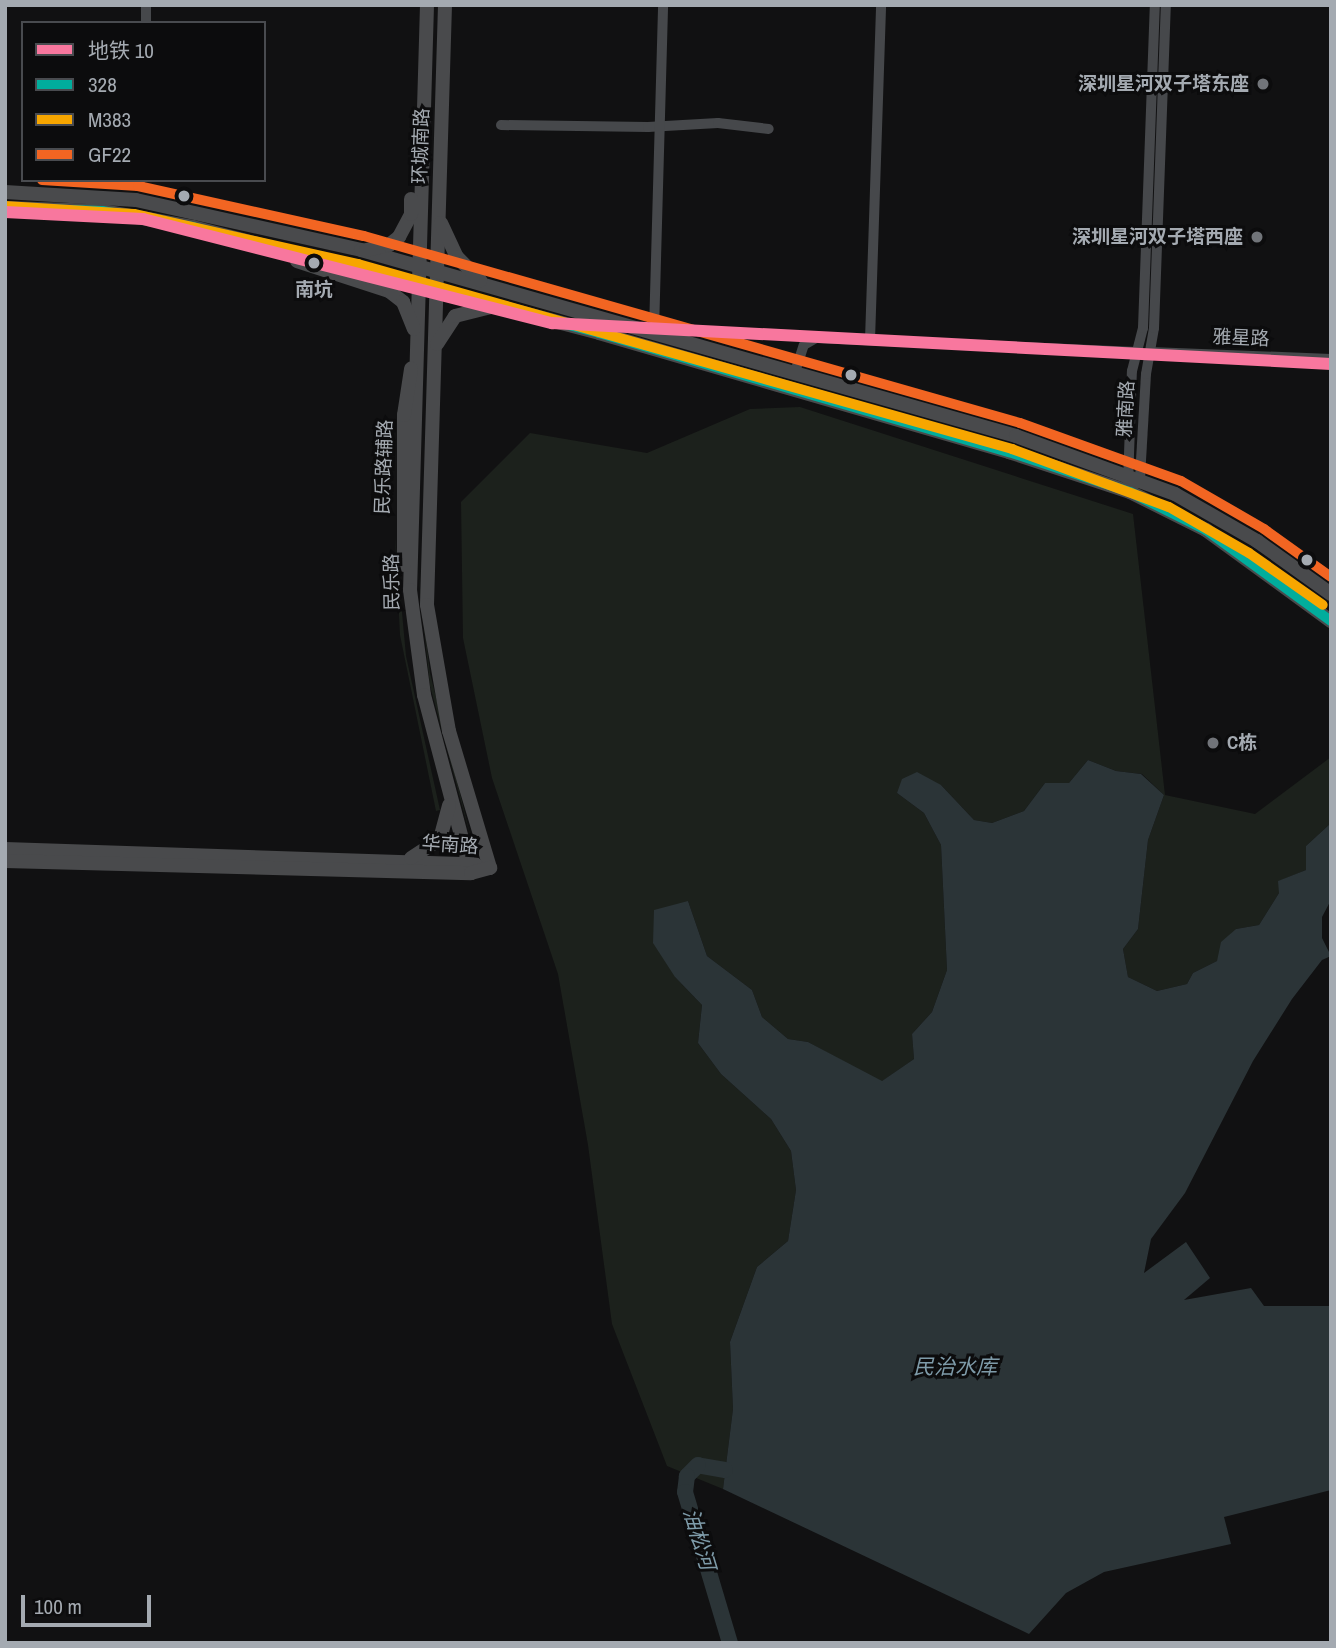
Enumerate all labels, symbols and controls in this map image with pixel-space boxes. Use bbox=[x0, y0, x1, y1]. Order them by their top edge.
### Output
legend bbox=[21, 21, 266, 182]
text: 地铁 10 bbox=[88, 36, 154, 65]
text: 328 bbox=[88, 70, 117, 99]
place label: 深圳星河双子塔东座 bbox=[1078, 73, 1249, 95]
marker: 深圳星河双子塔东座 bbox=[1255, 76, 1271, 92]
text: M383 bbox=[88, 105, 131, 134]
street label: 环城南路 bbox=[408, 108, 434, 184]
text: GF22 bbox=[88, 140, 131, 169]
unlabelled marker bbox=[177, 189, 191, 203]
place label: 深圳星河双子塔西座 bbox=[1072, 226, 1243, 248]
marker: 深圳星河双子塔西座 bbox=[1249, 229, 1265, 245]
marker: 南坑 bbox=[302, 251, 326, 275]
place label: 南坑 bbox=[295, 279, 333, 301]
street label: 雅星路 bbox=[1212, 326, 1270, 350]
unlabelled marker bbox=[844, 368, 858, 382]
street label: 雅南路 bbox=[1113, 380, 1139, 438]
street label: 民乐路辅路 bbox=[371, 419, 397, 515]
street label: 民乐路 bbox=[380, 553, 404, 611]
unlabelled marker bbox=[1300, 553, 1314, 567]
place label: C栋 bbox=[1227, 732, 1257, 754]
marker: C栋 bbox=[1205, 735, 1221, 751]
street label: 华南路 bbox=[421, 832, 479, 858]
water label: 民治水库 bbox=[913, 1354, 997, 1380]
water label: 油松河 bbox=[678, 1505, 720, 1573]
scale bar bbox=[24, 1582, 154, 1626]
text: 100 m bbox=[34, 1592, 82, 1621]

